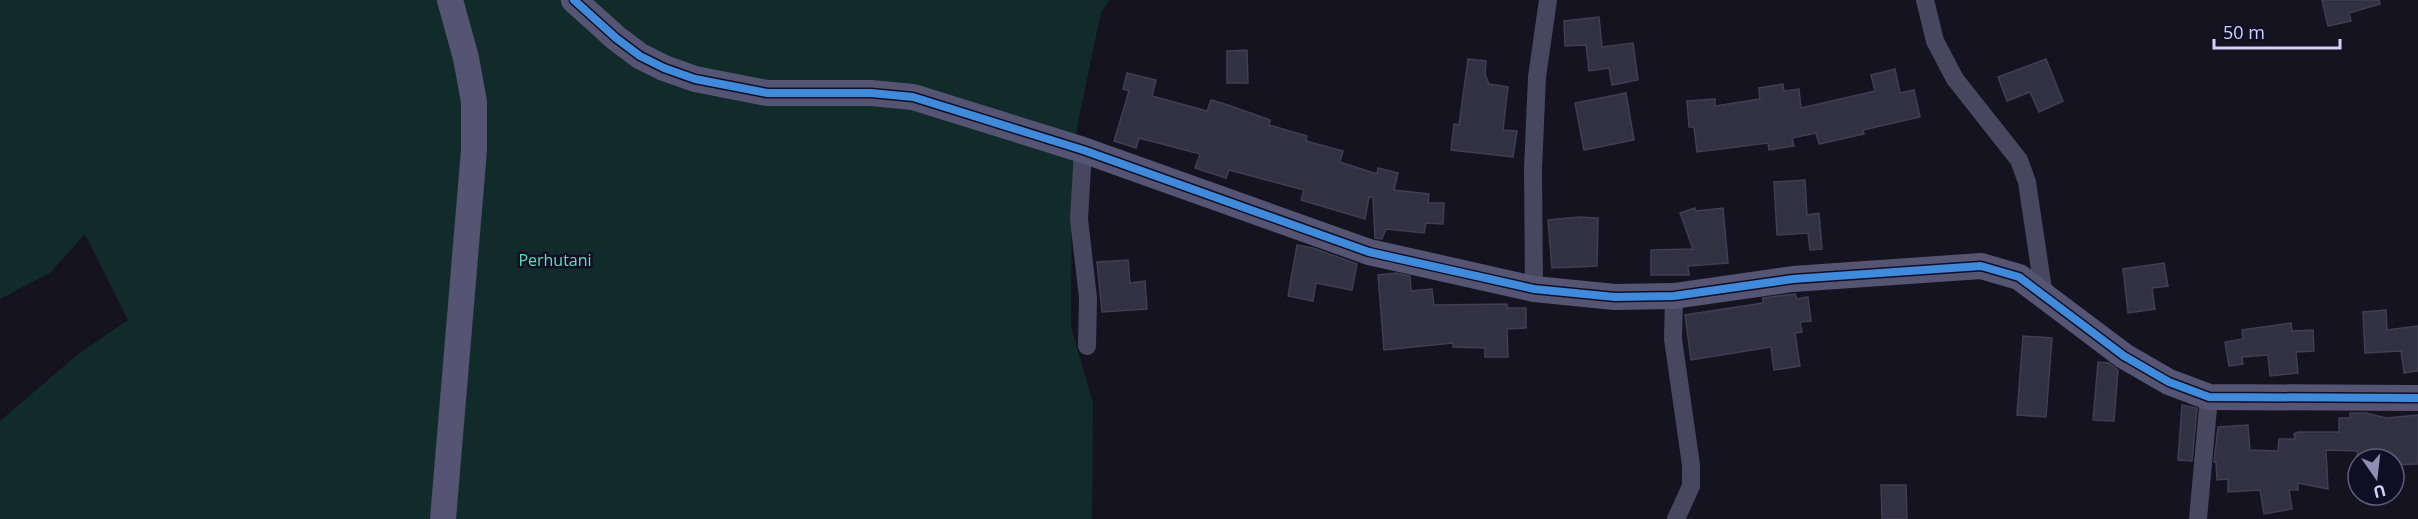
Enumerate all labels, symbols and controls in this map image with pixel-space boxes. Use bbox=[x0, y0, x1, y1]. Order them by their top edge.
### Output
scale bar bbox=[2214, 12, 2340, 50]
text: 50 m bbox=[2223, 20, 2265, 44]
park label: Perhutani bbox=[518, 249, 592, 271]
north arrow bbox=[2346, 447, 2406, 507]
text: U bbox=[2371, 479, 2388, 504]

